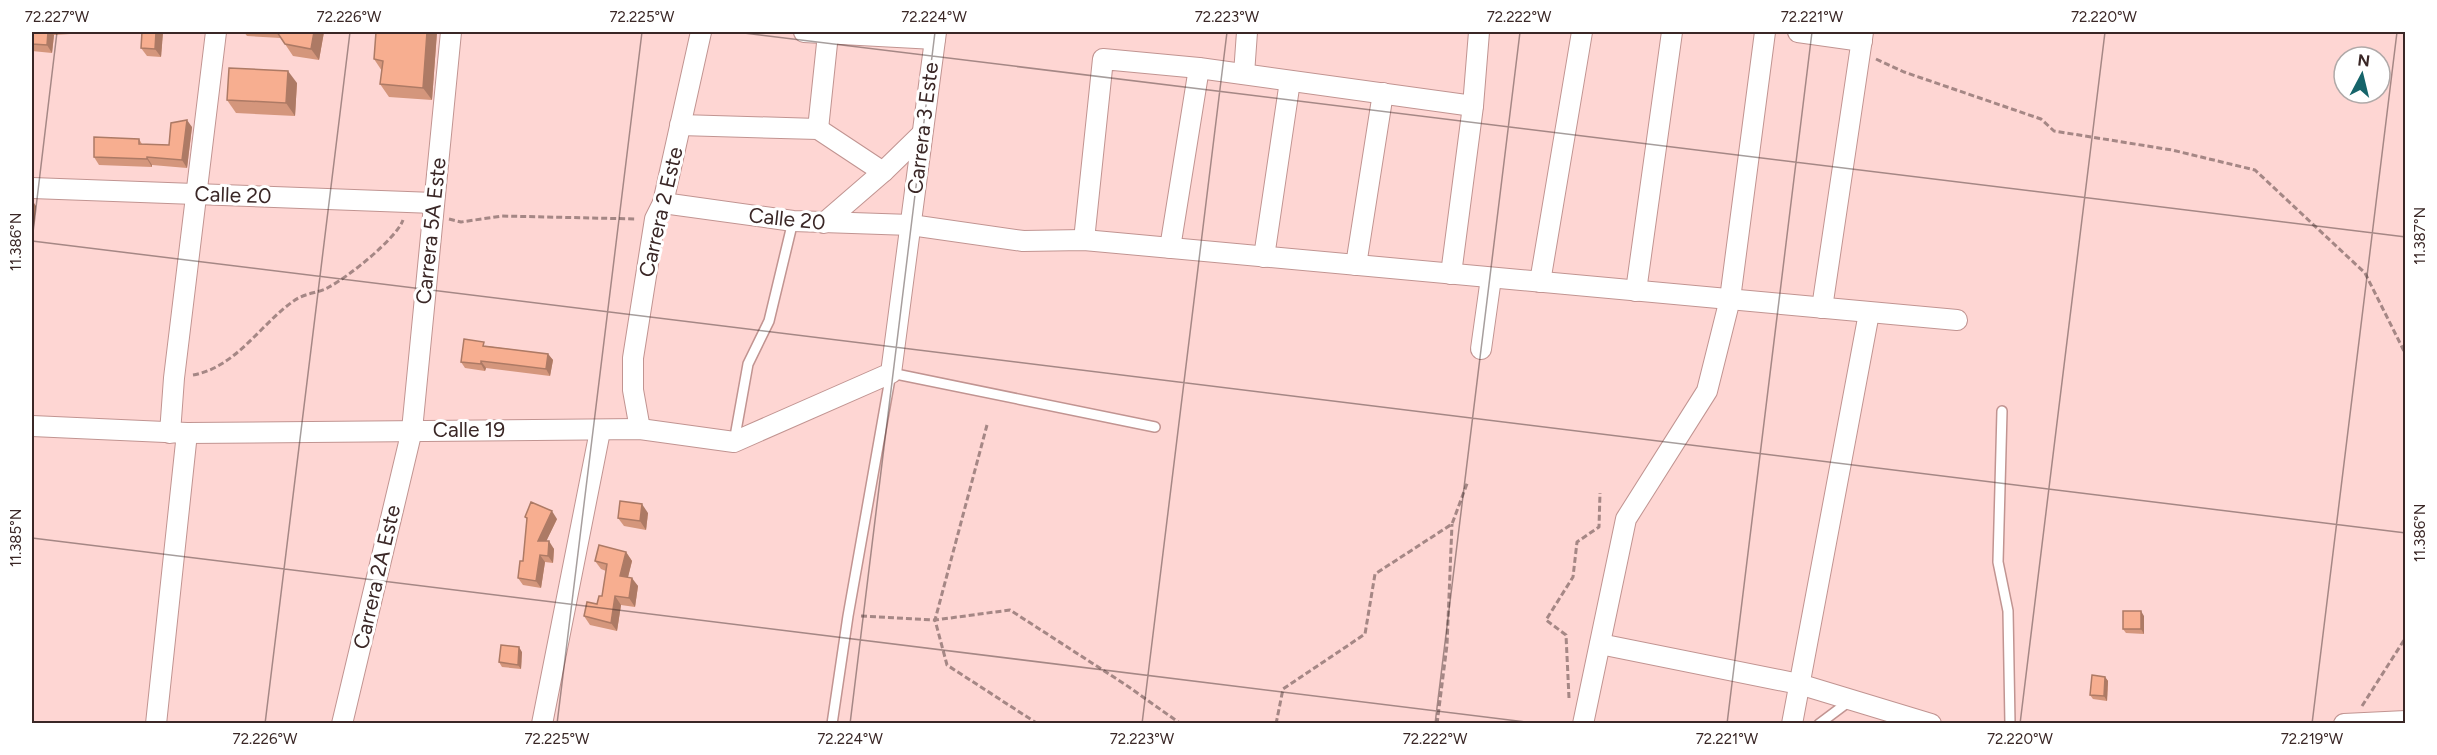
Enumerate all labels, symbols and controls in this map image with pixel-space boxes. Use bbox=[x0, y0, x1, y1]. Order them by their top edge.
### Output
text: 72.227°W bbox=[25, 8, 90, 26]
text: 72.226°W bbox=[317, 8, 382, 26]
text: 72.225°W bbox=[610, 8, 675, 26]
text: 72.224°W bbox=[901, 8, 967, 26]
text: 72.223°W bbox=[1195, 8, 1260, 26]
text: 72.222°W bbox=[1487, 8, 1552, 26]
text: 72.221°W bbox=[1781, 8, 1844, 26]
text: 72.220°W bbox=[2071, 8, 2138, 26]
north arrow bbox=[2332, 45, 2392, 105]
text: N bbox=[2356, 50, 2371, 71]
street label: Carrera 3 Este bbox=[902, 61, 943, 195]
street label: Carrera 2 Este bbox=[633, 144, 688, 280]
street label: Carrera 5A Este bbox=[410, 156, 451, 306]
street label: Calle 20 bbox=[194, 181, 272, 208]
street label: Calle 20 bbox=[747, 202, 827, 235]
text: 11.387°N bbox=[2411, 207, 2429, 265]
text: 11.386°N bbox=[7, 213, 25, 271]
street label: Calle 19 bbox=[433, 417, 505, 442]
street label: Carrera 2A Este bbox=[348, 502, 405, 651]
text: 11.386°N bbox=[2411, 504, 2429, 562]
text: 11.385°N bbox=[7, 509, 25, 567]
text: 72.226°W bbox=[233, 730, 298, 748]
text: 72.225°W bbox=[525, 730, 590, 748]
text: 72.224°W bbox=[817, 730, 883, 748]
text: 72.223°W bbox=[1110, 730, 1175, 748]
text: 72.222°W bbox=[1403, 730, 1468, 748]
text: 72.221°W bbox=[1696, 730, 1759, 748]
text: 72.220°W bbox=[1987, 730, 2054, 748]
text: 72.219°W bbox=[2281, 730, 2344, 748]

